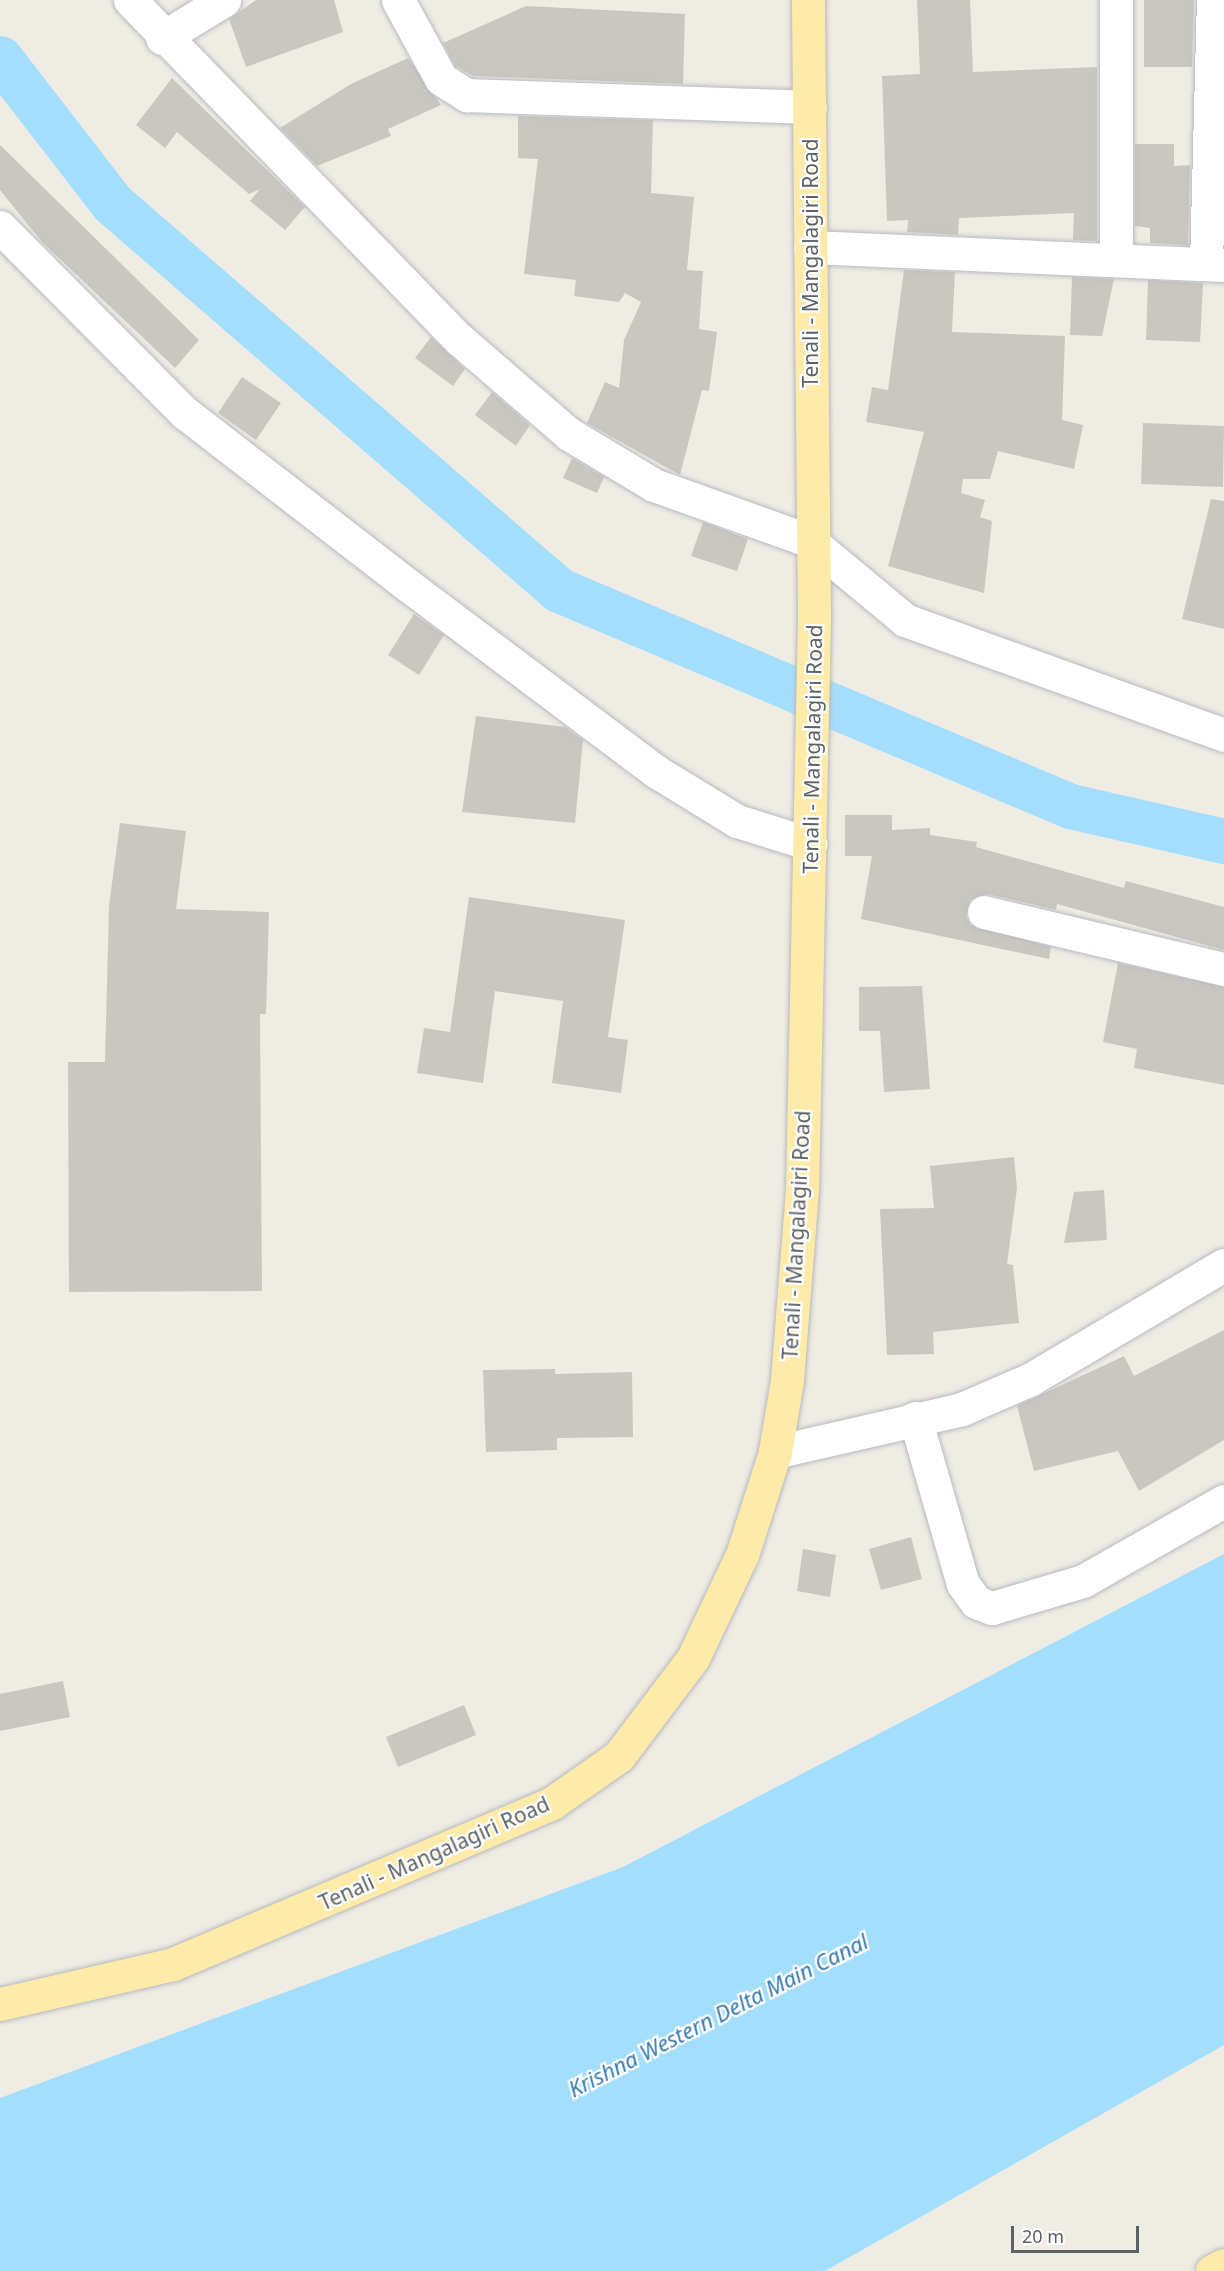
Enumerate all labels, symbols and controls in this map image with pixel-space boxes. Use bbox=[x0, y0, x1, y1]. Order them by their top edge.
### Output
street label: Tenali - Mangalagiri Road bbox=[797, 138, 823, 388]
street label: Tenali - Mangalagiri Road bbox=[797, 624, 827, 874]
street label: Tenali - Mangalagiri Road bbox=[777, 1110, 815, 1360]
street label: Tenali - Mangalagiri Road bbox=[315, 1791, 553, 1915]
water label: Krishna Western Delta Main Canal bbox=[564, 1928, 872, 2102]
scale bar bbox=[1014, 2214, 1142, 2252]
text: 20 m bbox=[1022, 2224, 1064, 2248]

